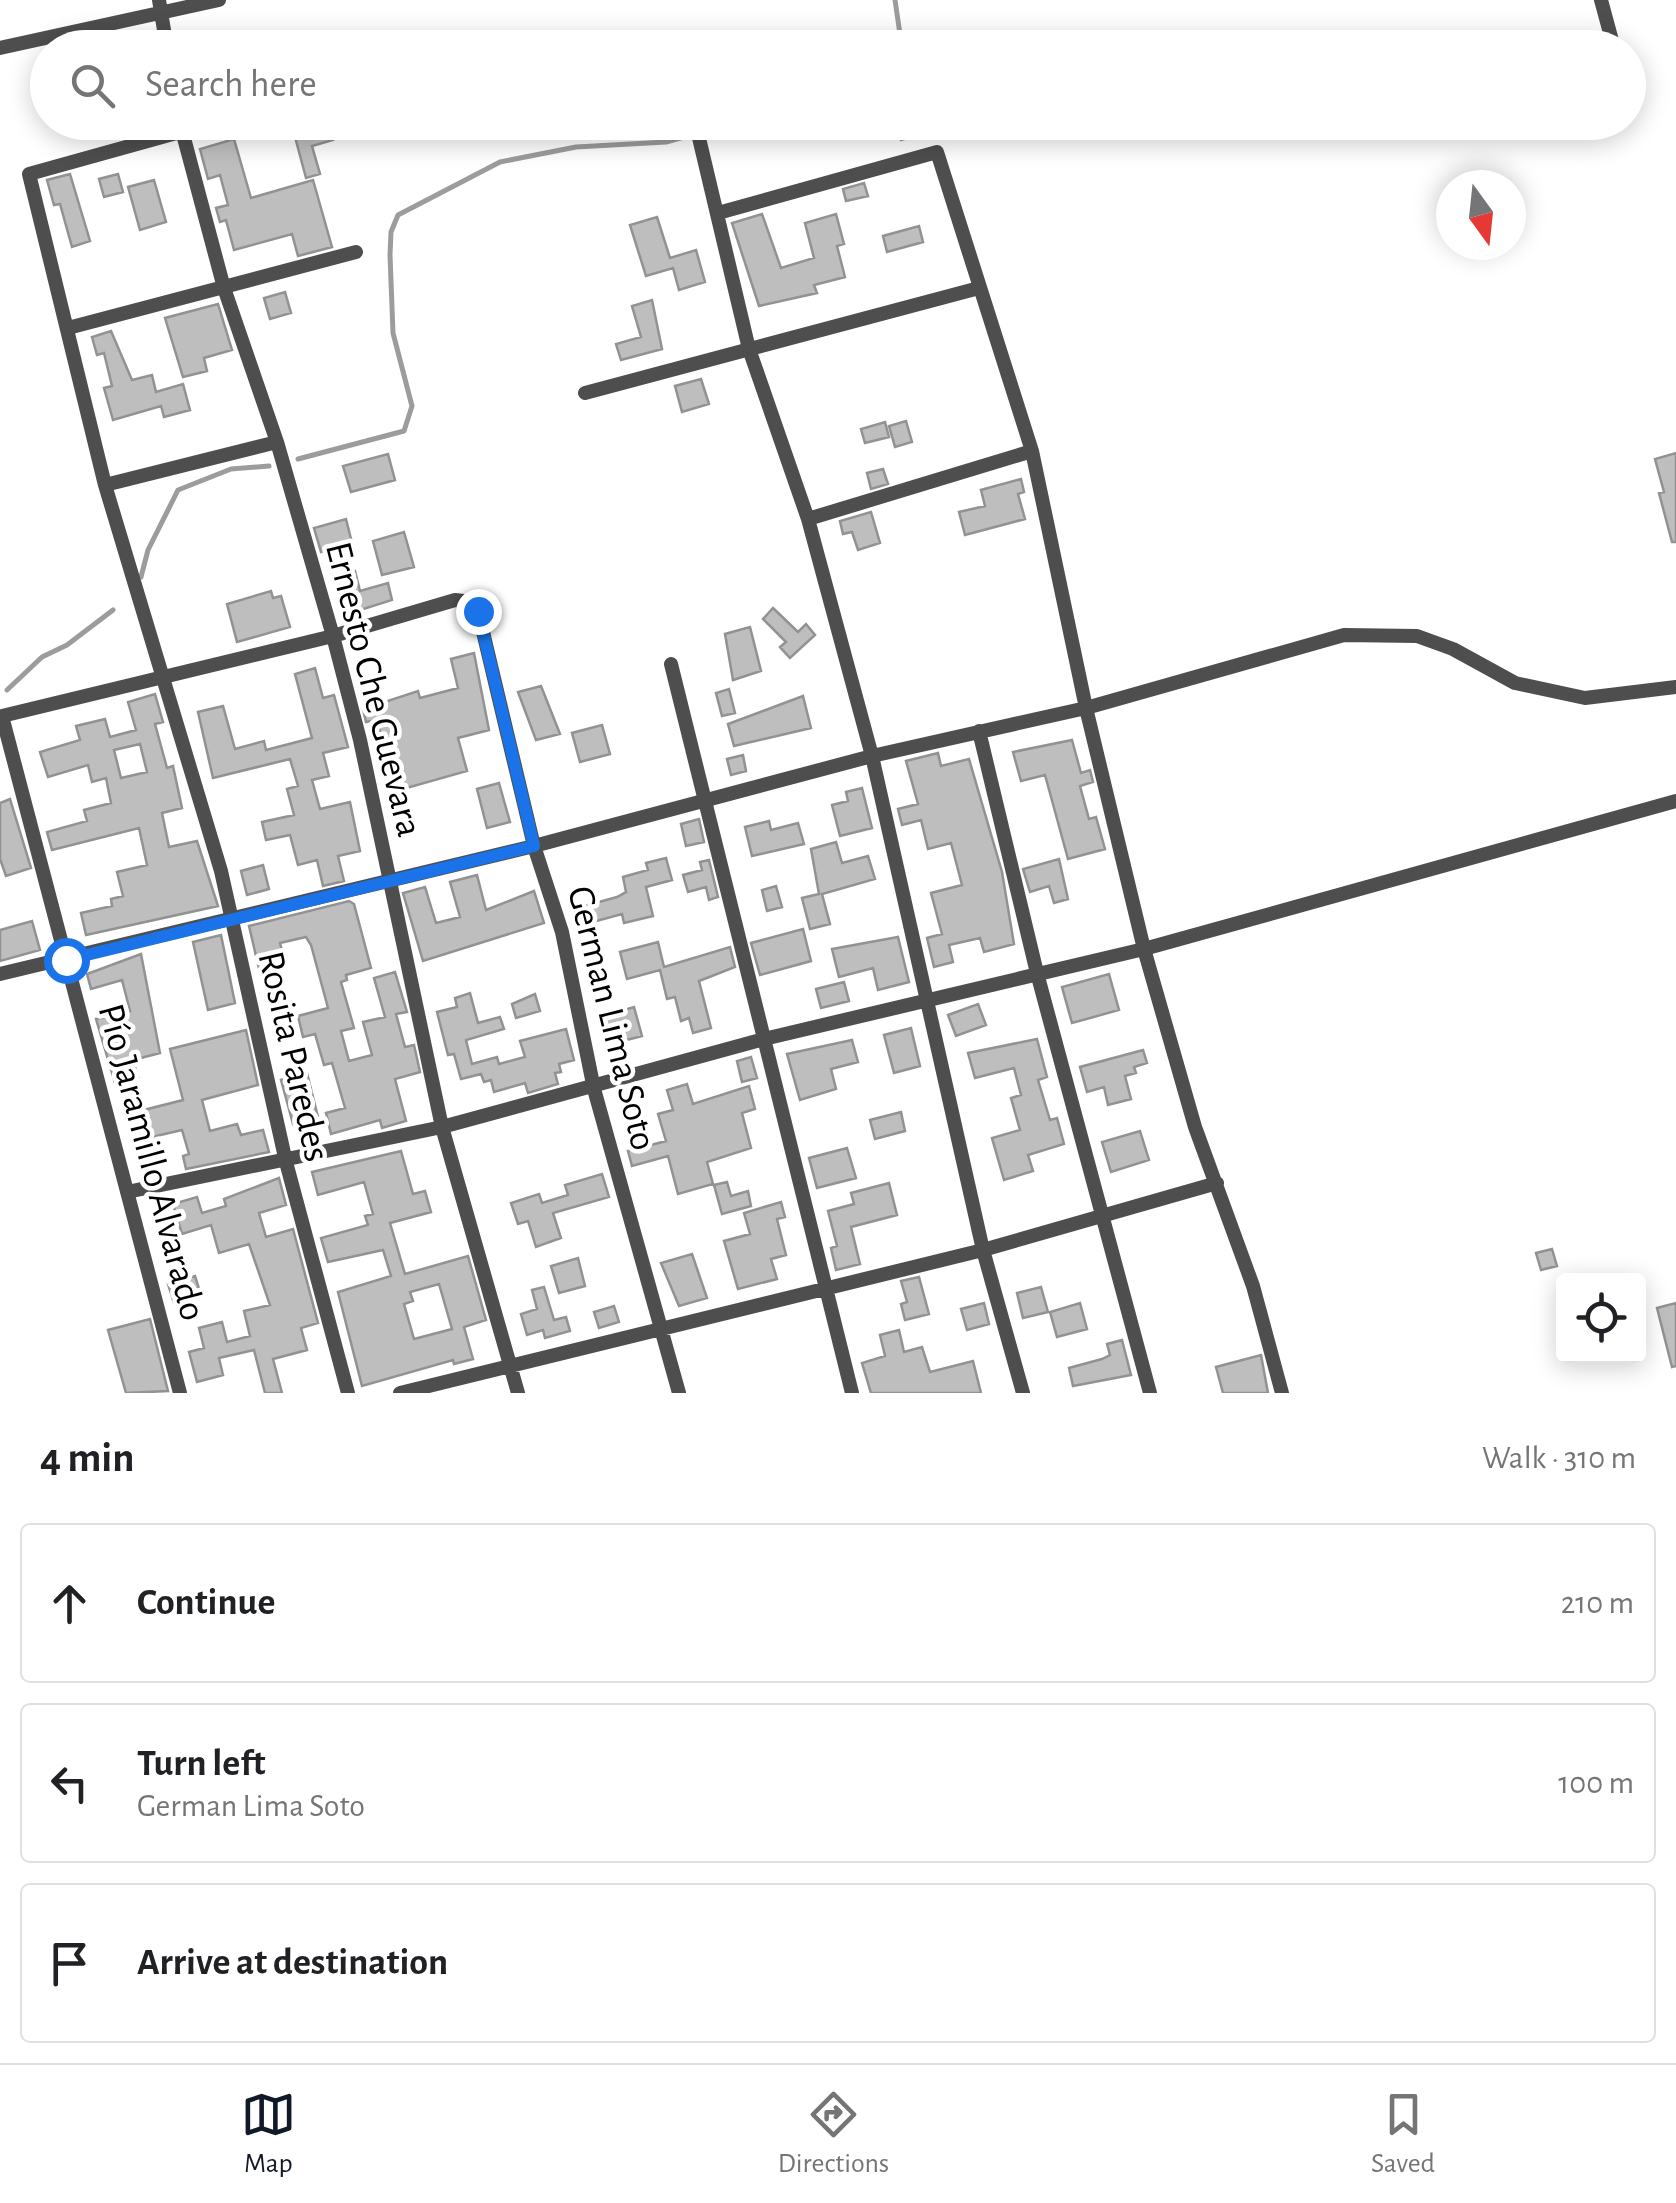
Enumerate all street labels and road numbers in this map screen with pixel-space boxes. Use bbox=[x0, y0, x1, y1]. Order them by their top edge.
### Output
street label: Ernesto Che Guevara bbox=[318, 538, 428, 841]
street label: German Lima Soto bbox=[560, 883, 662, 1154]
street label: Rosita Paredes bbox=[250, 948, 336, 1165]
street label: Pío Jaramillo Alvarado bbox=[91, 1000, 212, 1325]

